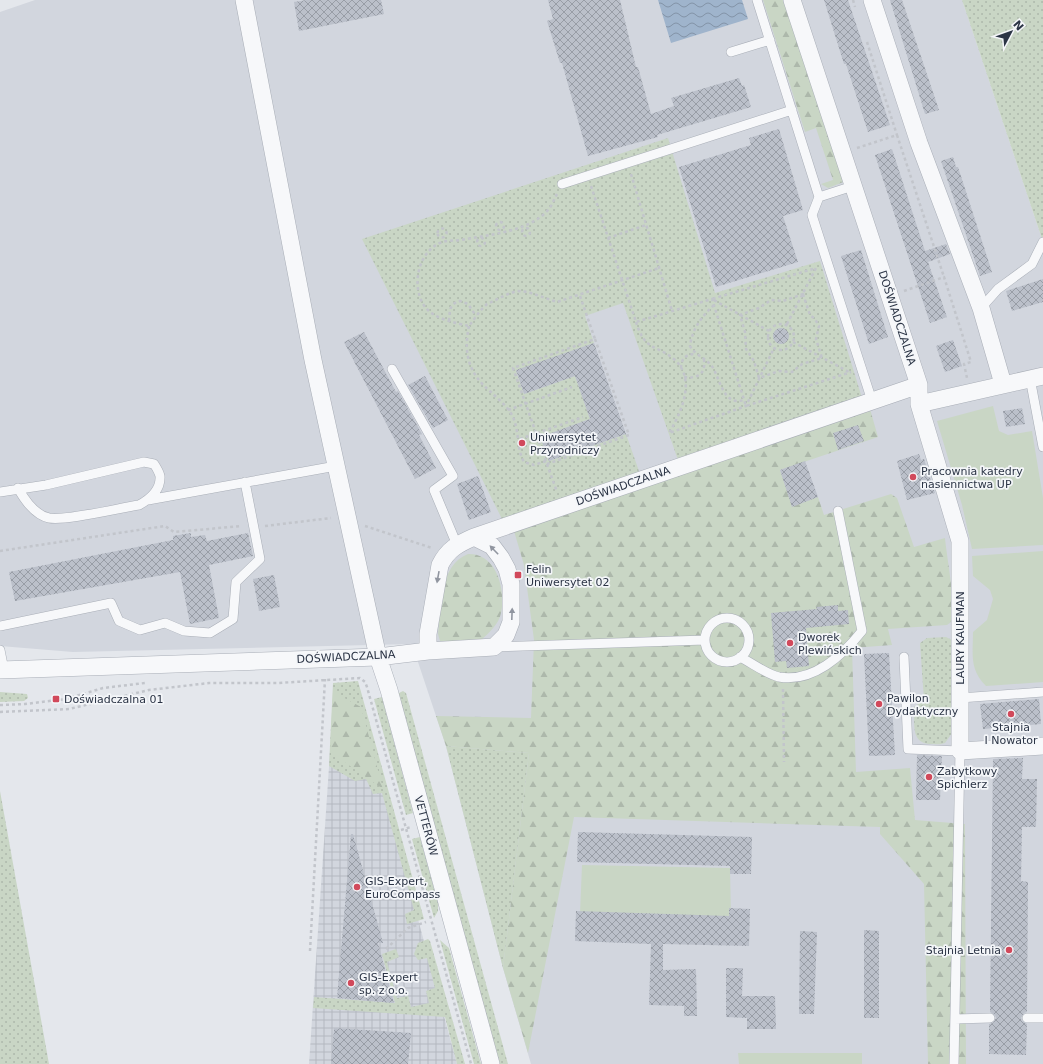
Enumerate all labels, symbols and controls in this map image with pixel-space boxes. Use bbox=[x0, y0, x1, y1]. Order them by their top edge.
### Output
north arrow bbox=[991, 12, 1031, 52]
text: N bbox=[1010, 18, 1026, 34]
street label: DOŚWIADCZALNA bbox=[876, 269, 919, 367]
place label: Uniwersytet Przyrodniczy bbox=[530, 431, 600, 457]
marker: Uniwersytet Przyrodniczy bbox=[517, 438, 527, 448]
street label: DOŚWIADCZALNA bbox=[574, 464, 672, 508]
place label: Pracownia katedry nasiennictwa UP bbox=[921, 465, 1023, 491]
marker: Pracownia katedry nasiennictwa UP bbox=[908, 472, 918, 482]
one-way arrow bbox=[489, 545, 498, 555]
place label: Felin Uniwersytet 02 bbox=[526, 563, 610, 589]
marker: Felin Uniwersytet 02 bbox=[513, 570, 523, 580]
one-way arrow bbox=[435, 571, 441, 583]
street label: LAURY KAUFMAN bbox=[954, 591, 967, 685]
one-way arrow bbox=[508, 608, 515, 620]
place label: Dworek Plewińskich bbox=[798, 631, 862, 657]
marker: Dworek Plewińskich bbox=[785, 638, 795, 648]
street label: DOŚWIADCZALNA bbox=[296, 648, 396, 666]
place label: Pawilon Dydaktyczny bbox=[887, 692, 959, 718]
place label: Doświadczalna 01 bbox=[64, 693, 164, 706]
marker: Doświadczalna 01 bbox=[51, 694, 61, 704]
marker: Pawilon Dydaktyczny bbox=[874, 699, 884, 709]
marker: Stajnia I Nowator bbox=[1006, 709, 1016, 719]
place label: Stajnia I Nowator bbox=[984, 721, 1038, 747]
place label: Zabytkowy Spichlerz bbox=[937, 765, 998, 791]
marker: Zabytkowy Spichlerz bbox=[924, 772, 934, 782]
street label: VETTERÓW bbox=[412, 794, 440, 858]
place label: GIS-Expert, EuroCompass bbox=[365, 875, 441, 901]
marker: GIS-Expert, EuroCompass bbox=[352, 882, 362, 892]
place label: Stajnia Letnia bbox=[926, 944, 1001, 957]
marker: Stajnia Letnia bbox=[1004, 945, 1014, 955]
place label: GIS-Expert sp. z o.o. bbox=[359, 971, 418, 997]
marker: GIS-Expert sp. z o.o. bbox=[346, 978, 356, 988]

